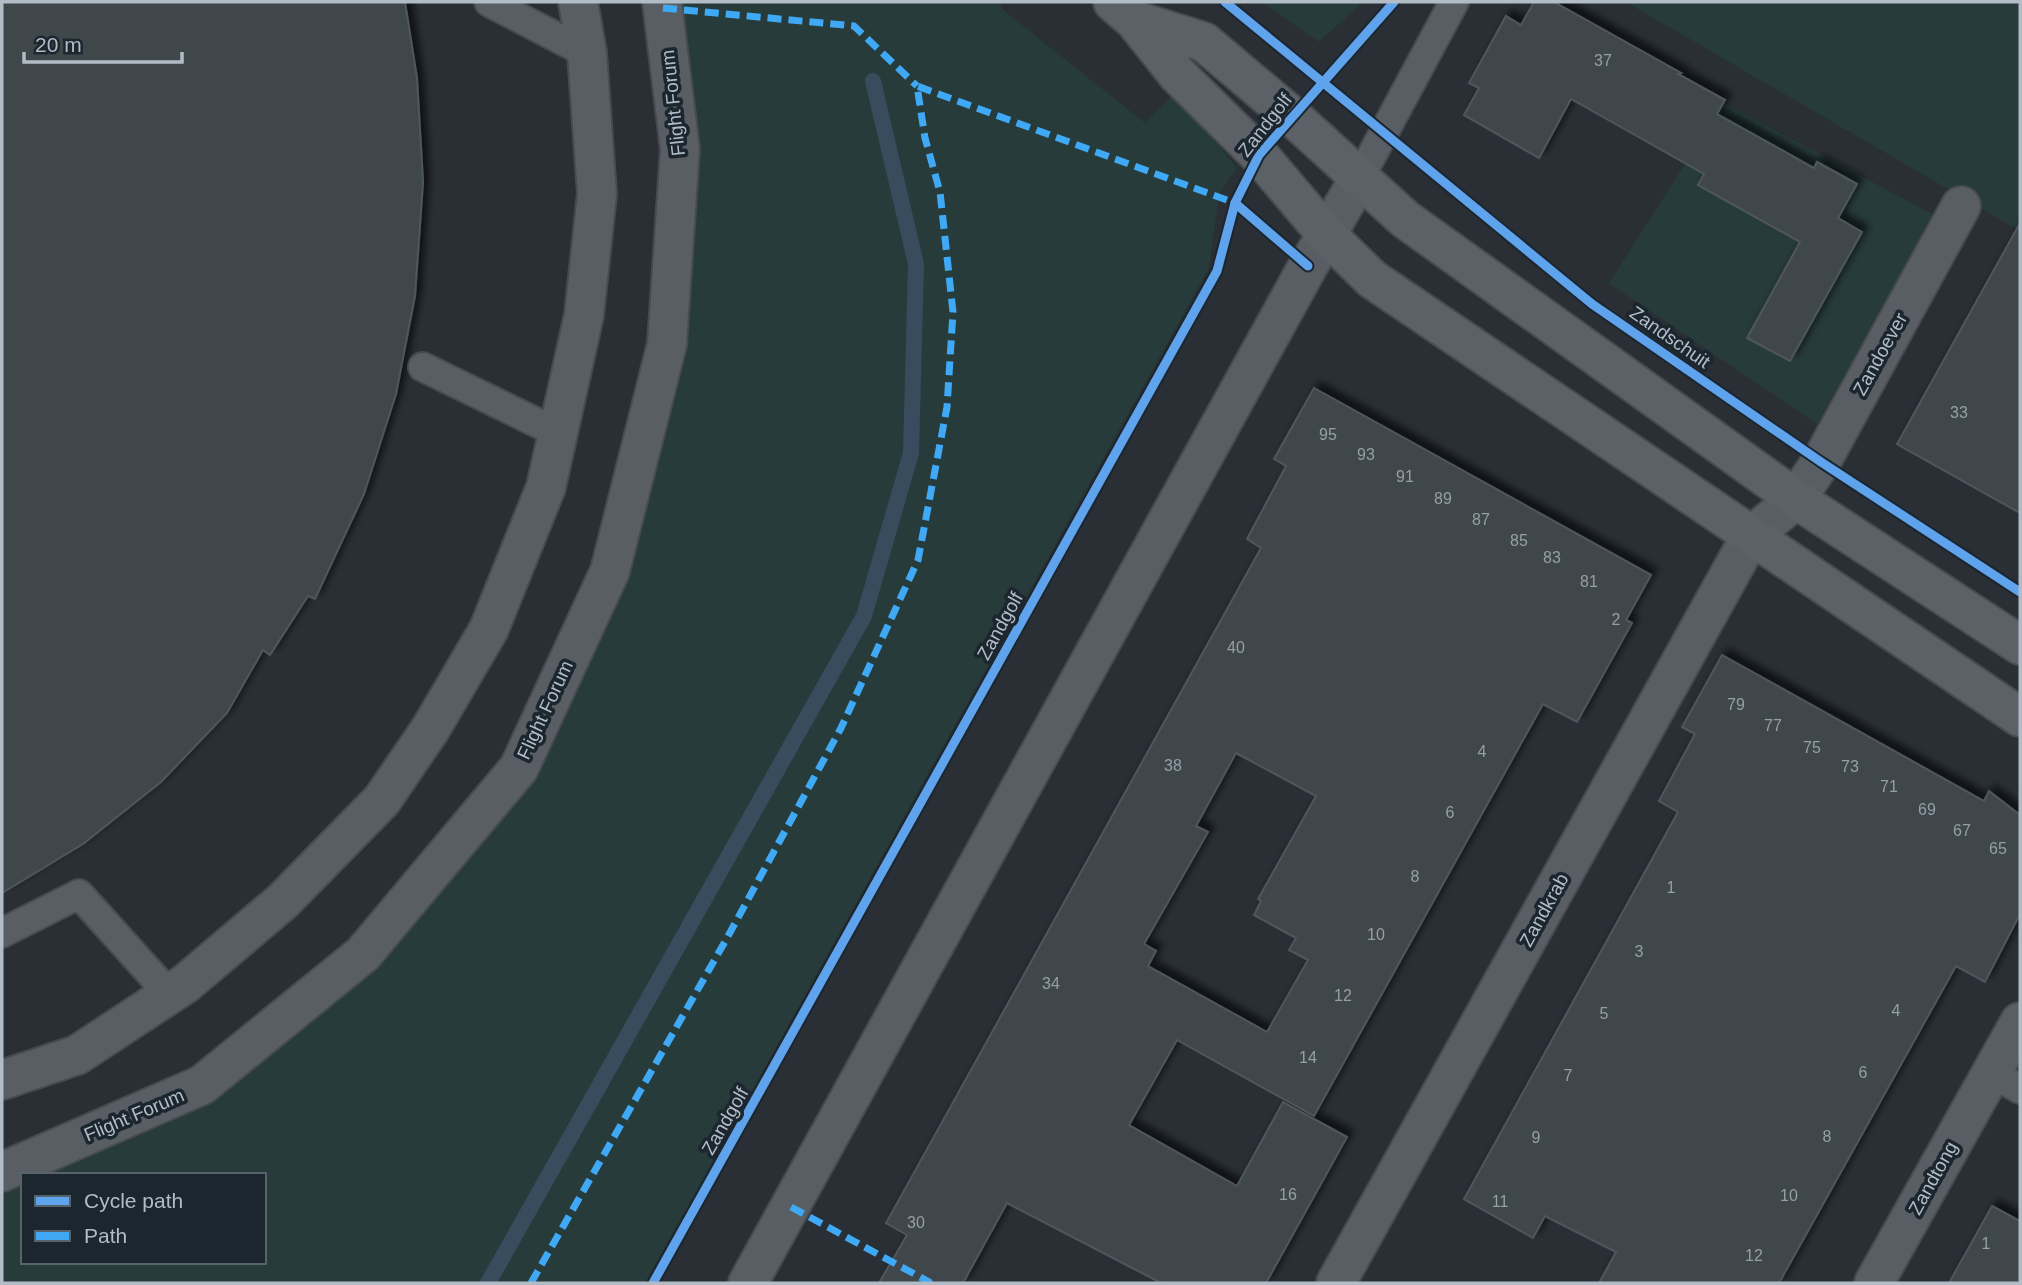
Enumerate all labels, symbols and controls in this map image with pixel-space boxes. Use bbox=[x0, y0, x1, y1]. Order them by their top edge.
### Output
scale bar bbox=[24, 21, 182, 65]
text: 20 m bbox=[35, 33, 82, 56]
street label: Flight Forum bbox=[657, 49, 689, 157]
house number: 37 bbox=[1594, 52, 1612, 69]
street label: Zandgolf bbox=[1234, 89, 1296, 161]
street label: Zandschuit bbox=[1626, 302, 1715, 373]
street label: Zandoever bbox=[1849, 309, 1912, 399]
house number: 33 bbox=[1950, 404, 1968, 421]
house number: 95 bbox=[1319, 426, 1337, 443]
house number: 93 bbox=[1357, 446, 1375, 463]
house number: 91 bbox=[1396, 468, 1414, 485]
house number: 89 bbox=[1434, 490, 1452, 507]
house number: 87 bbox=[1472, 511, 1490, 528]
house number: 85 bbox=[1510, 532, 1528, 549]
house number: 83 bbox=[1543, 549, 1561, 566]
house number: 81 bbox=[1580, 573, 1598, 590]
street label: Zandgolf bbox=[973, 588, 1027, 663]
house number: 2 bbox=[1612, 611, 1621, 628]
house number: 40 bbox=[1227, 639, 1245, 656]
street label: Flight Forum bbox=[513, 657, 577, 763]
house number: 79 bbox=[1727, 696, 1745, 713]
house number: 77 bbox=[1764, 717, 1782, 734]
house number: 75 bbox=[1803, 739, 1821, 756]
house number: 4 bbox=[1478, 743, 1487, 760]
house number: 38 bbox=[1164, 757, 1182, 774]
house number: 73 bbox=[1841, 758, 1859, 775]
house number: 71 bbox=[1880, 778, 1898, 795]
house number: 69 bbox=[1918, 801, 1936, 818]
house number: 6 bbox=[1446, 804, 1455, 821]
house number: 67 bbox=[1953, 822, 1971, 839]
house number: 65 bbox=[1989, 840, 2007, 857]
house number: 8 bbox=[1411, 868, 1420, 885]
street label: Zandkrab bbox=[1515, 870, 1573, 950]
house number: 1 bbox=[1667, 879, 1676, 896]
house number: 10 bbox=[1367, 926, 1385, 943]
house number: 3 bbox=[1635, 943, 1644, 960]
house number: 34 bbox=[1042, 975, 1060, 992]
house number: 12 bbox=[1334, 987, 1352, 1004]
house number: 4 bbox=[1892, 1002, 1901, 1019]
house number: 5 bbox=[1600, 1005, 1609, 1022]
house number: 14 bbox=[1299, 1049, 1317, 1066]
house number: 6 bbox=[1859, 1064, 1868, 1081]
house number: 7 bbox=[1564, 1067, 1573, 1084]
street label: Zandgolf bbox=[697, 1083, 753, 1158]
street label: Flight Forum bbox=[81, 1085, 187, 1145]
house number: 8 bbox=[1823, 1128, 1832, 1145]
house number: 9 bbox=[1532, 1129, 1541, 1146]
street label: Zandtong bbox=[1904, 1138, 1962, 1218]
legend bbox=[21, 1173, 266, 1264]
house number: 16 bbox=[1279, 1186, 1297, 1203]
house number: 10 bbox=[1780, 1187, 1798, 1204]
text: Cycle path bbox=[84, 1189, 183, 1212]
house number: 11 bbox=[1492, 1193, 1508, 1210]
house number: 30 bbox=[907, 1214, 925, 1231]
text: Path bbox=[84, 1224, 127, 1247]
house number: 1 bbox=[1982, 1235, 1991, 1252]
house number: 12 bbox=[1745, 1247, 1763, 1264]

